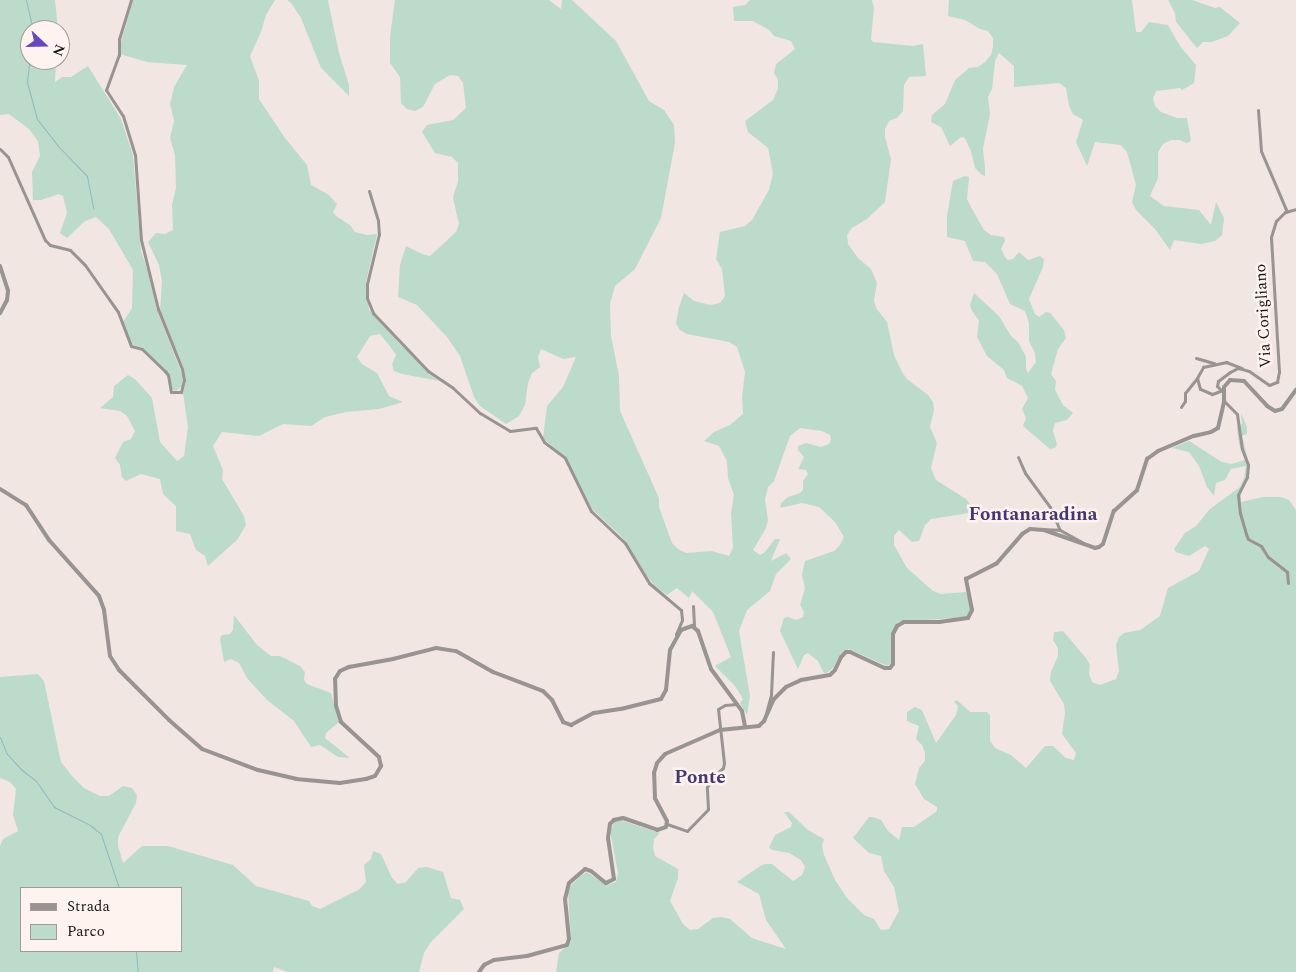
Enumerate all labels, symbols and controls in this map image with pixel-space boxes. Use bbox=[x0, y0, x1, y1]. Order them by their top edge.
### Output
north arrow bbox=[20, 20, 70, 70]
text: N bbox=[47, 41, 70, 59]
street label: Via Corigliano bbox=[1251, 263, 1275, 369]
district label: Fontanaradina bbox=[968, 504, 1098, 526]
district label: Ponte bbox=[674, 767, 726, 789]
legend bbox=[20, 887, 182, 952]
text: Strada bbox=[67, 895, 110, 918]
text: Parco bbox=[67, 920, 105, 943]

